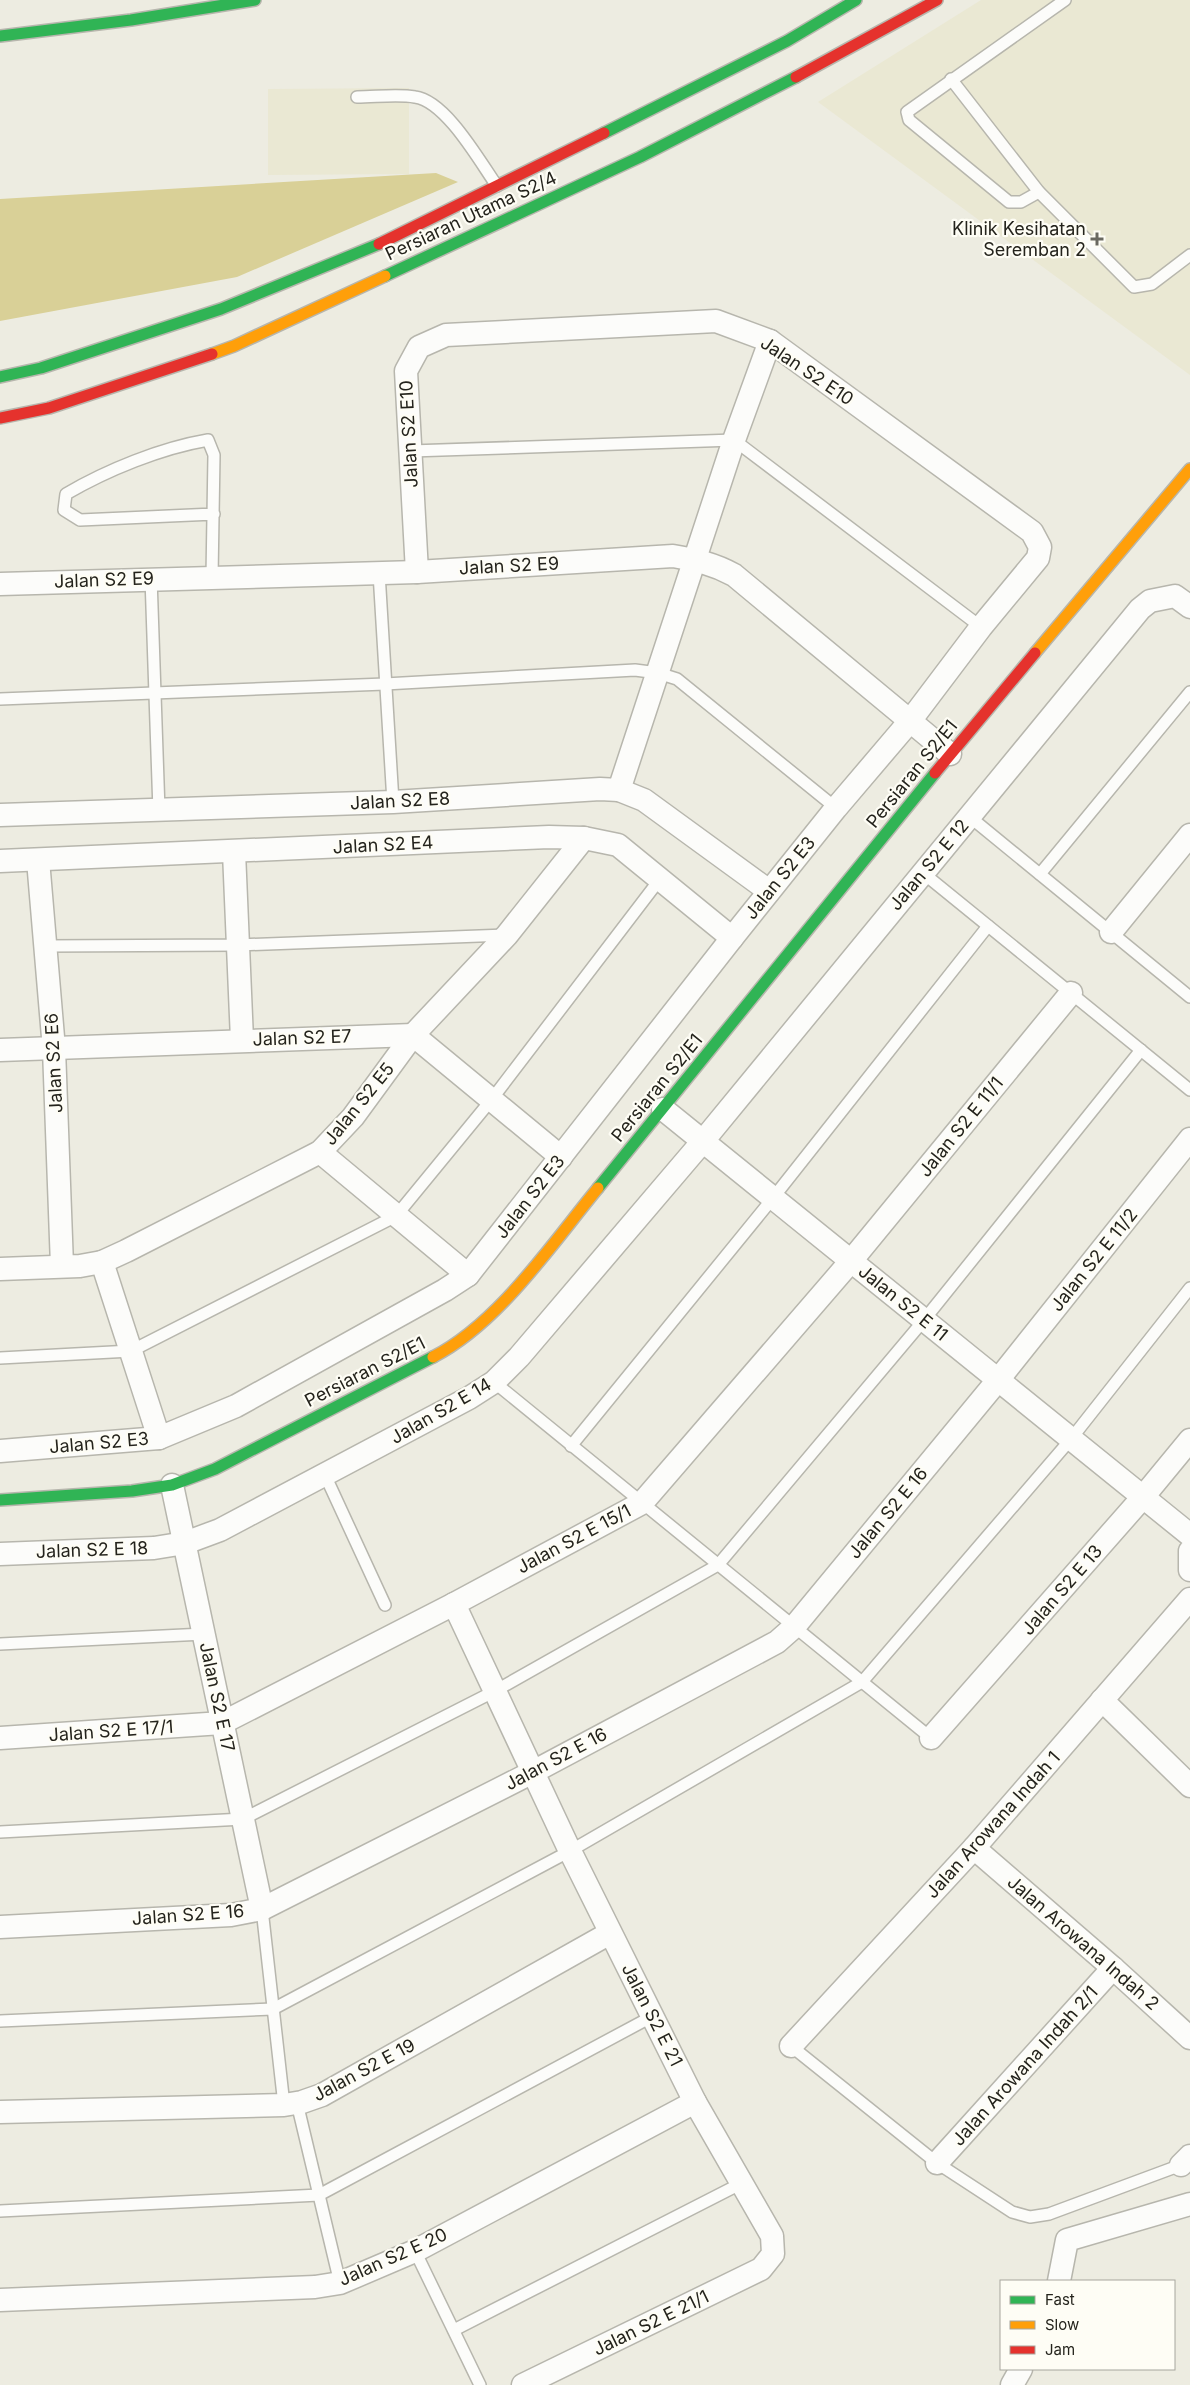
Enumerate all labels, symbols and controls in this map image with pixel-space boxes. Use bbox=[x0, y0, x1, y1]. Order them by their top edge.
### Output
street label: Persiaran Utama S2/4 bbox=[382, 167, 560, 264]
place label: Klinik Kesihatan Seremban 2 bbox=[952, 218, 1086, 260]
marker: Klinik Kesihatan Seremban 2 bbox=[1090, 232, 1104, 246]
street label: Jalan S2 E10 bbox=[757, 332, 858, 409]
street label: Jalan S2 E10 bbox=[395, 380, 422, 488]
street label: Jalan S2 E9 bbox=[458, 552, 560, 579]
street label: Jalan S2 E9 bbox=[54, 567, 154, 592]
street label: Persiaran S2/E1 bbox=[862, 716, 961, 832]
street label: Jalan S2 E8 bbox=[349, 787, 451, 814]
street label: Jalan S2 E 12 bbox=[884, 815, 973, 914]
street label: Jalan S2 E4 bbox=[332, 831, 434, 858]
street label: Jalan S2 E3 bbox=[740, 832, 819, 923]
street label: Jalan S2 E6 bbox=[40, 1012, 67, 1114]
street label: Jalan S2 E7 bbox=[252, 1025, 352, 1050]
street label: Persiaran S2/E1 bbox=[607, 1030, 706, 1146]
street label: Jalan S2 E5 bbox=[319, 1058, 398, 1149]
street label: Jalan S2 E 11/1 bbox=[914, 1072, 1007, 1181]
street label: Jalan S2 E3 bbox=[491, 1151, 569, 1243]
street label: Jalan S2 E 11/2 bbox=[1046, 1204, 1141, 1315]
street label: Jalan S2 E 11 bbox=[854, 1260, 952, 1345]
street label: Persiaran S2/E1 bbox=[301, 1332, 429, 1411]
street label: Jalan S2 E 14 bbox=[387, 1373, 495, 1448]
street label: Jalan S2 E3 bbox=[48, 1428, 150, 1457]
street label: Jalan S2 E 16 bbox=[843, 1463, 932, 1563]
street label: Jalan S2 E 15/1 bbox=[513, 1500, 634, 1577]
street label: Jalan S2 E 18 bbox=[35, 1537, 149, 1562]
street label: Jalan S2 E 13 bbox=[1017, 1540, 1106, 1639]
street label: Jalan S2 E 17 bbox=[196, 1640, 239, 1754]
street label: Jalan S2 E 17/1 bbox=[48, 1716, 174, 1745]
street label: Jalan S2 E 16 bbox=[501, 1723, 610, 1794]
street label: Jalan Arowana Indah 1 bbox=[921, 1747, 1064, 1902]
street label: Jalan Arowana Indah 2 bbox=[1003, 1871, 1163, 2014]
street label: Jalan S2 E 16 bbox=[131, 1900, 245, 1929]
street label: Jalan S2 E 21 bbox=[618, 1960, 687, 2070]
street label: Jalan Arowana Indah 2/1 bbox=[947, 1981, 1102, 2150]
street label: Jalan S2 E 19 bbox=[309, 2034, 418, 2105]
street label: Jalan S2 E 20 bbox=[335, 2223, 450, 2290]
legend bbox=[1000, 2280, 1175, 2370]
street label: Jalan S2 E 21/1 bbox=[589, 2285, 712, 2360]
text: Fast bbox=[1045, 2290, 1075, 2309]
text: Slow bbox=[1045, 2315, 1079, 2334]
text: Jam bbox=[1045, 2340, 1075, 2359]

